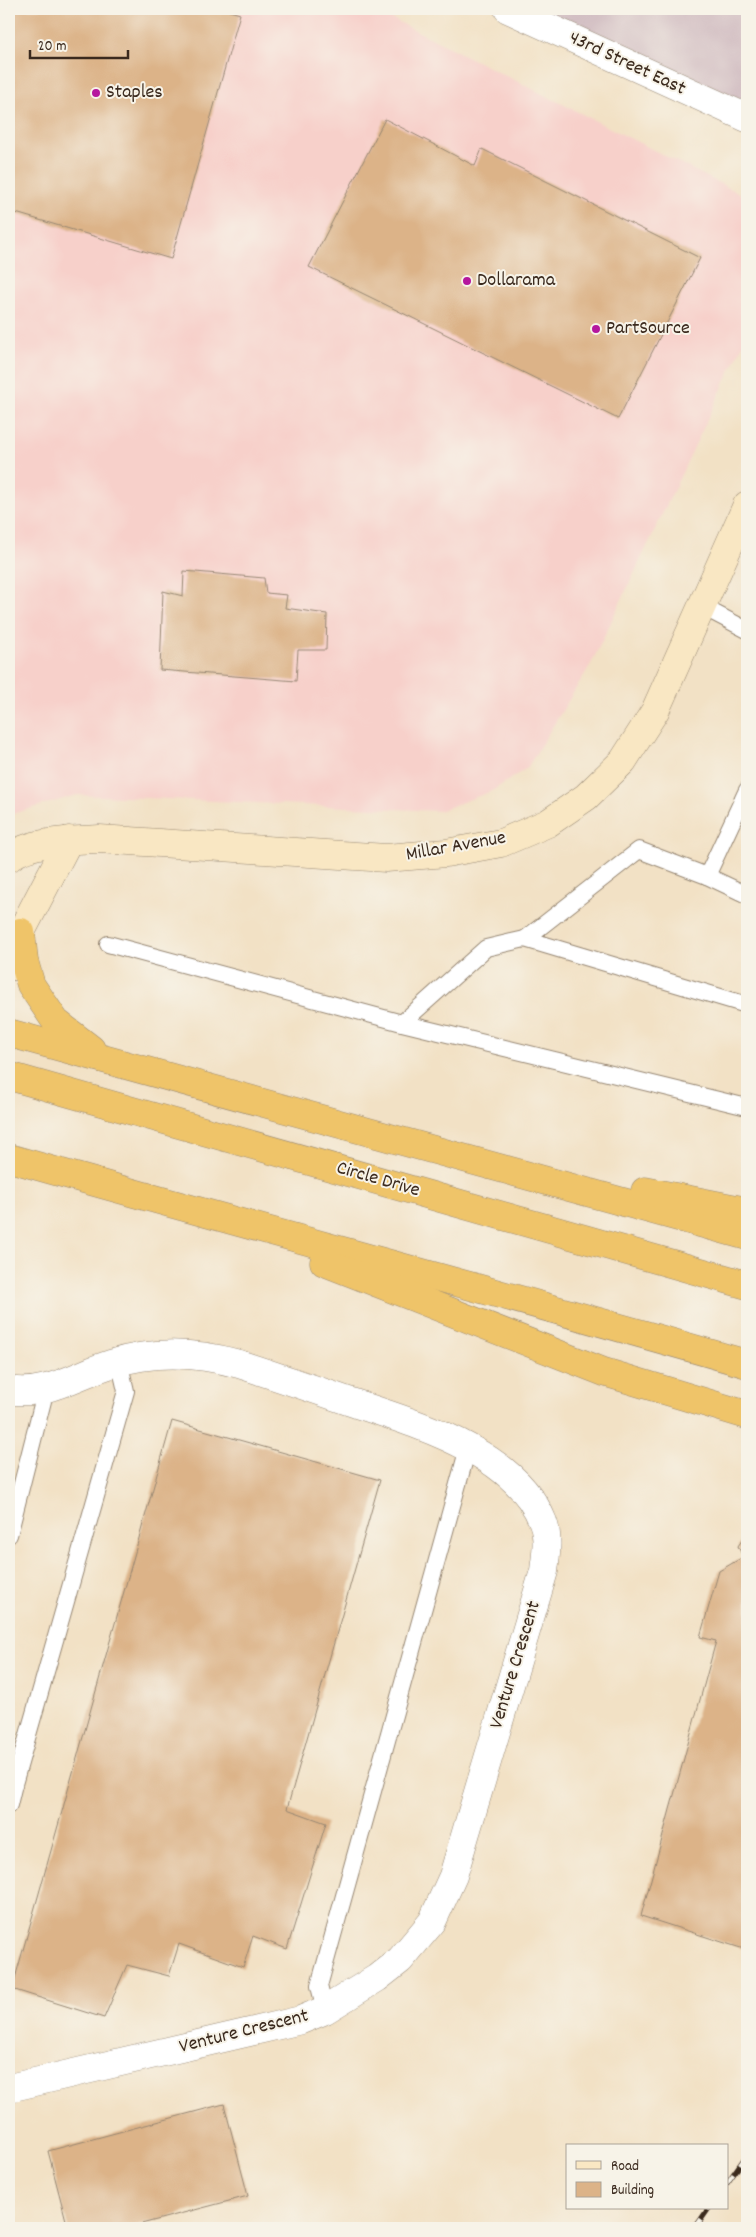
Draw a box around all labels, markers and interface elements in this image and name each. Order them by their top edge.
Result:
street label: 43rd Street East [564,25,690,103]
scale bar [30,28,128,60]
text: 20 m [38,36,66,58]
place label: Staples [106,79,163,107]
marker: Staples [90,87,102,99]
place label: Dollarama [477,267,556,295]
marker: Dollarama [461,275,473,287]
place label: PartSource [606,315,690,343]
marker: PartSource [590,323,602,335]
street label: Millar Avenue [404,824,508,870]
street label: Circle Drive [333,1155,423,1205]
street label: Venture Crescent [483,1598,549,1732]
street label: Venture Crescent [176,2002,312,2062]
legend [566,2144,728,2210]
text: Road [611,2156,639,2178]
text: Building [611,2180,654,2202]

